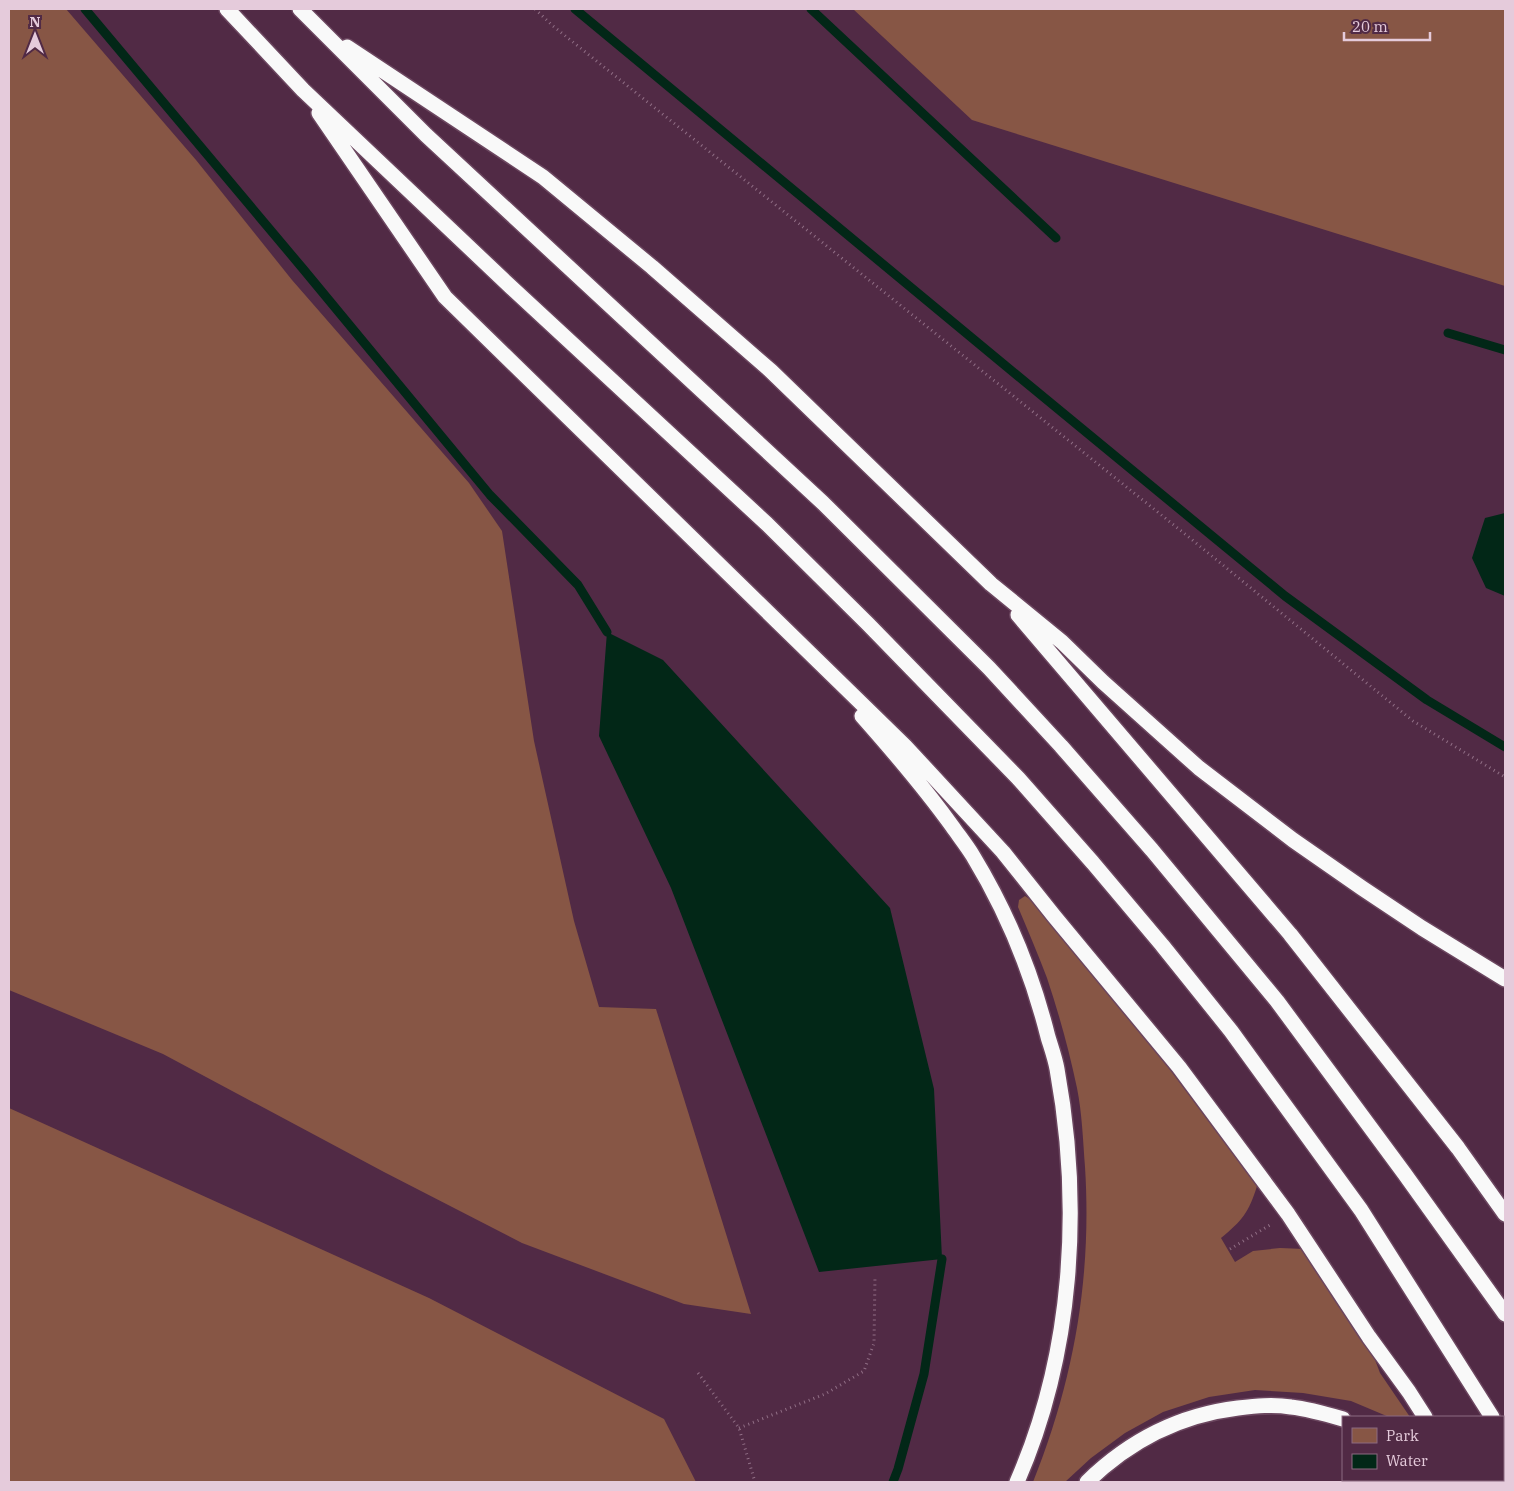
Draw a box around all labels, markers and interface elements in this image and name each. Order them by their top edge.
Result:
north arrow [10,10,60,60]
scale bar [1344,10,1430,42]
text: N [29,13,41,31]
text: 20 m [1352,17,1388,36]
legend [1342,1416,1504,1481]
text: Park [1386,1426,1419,1445]
text: Water [1386,1451,1428,1470]

